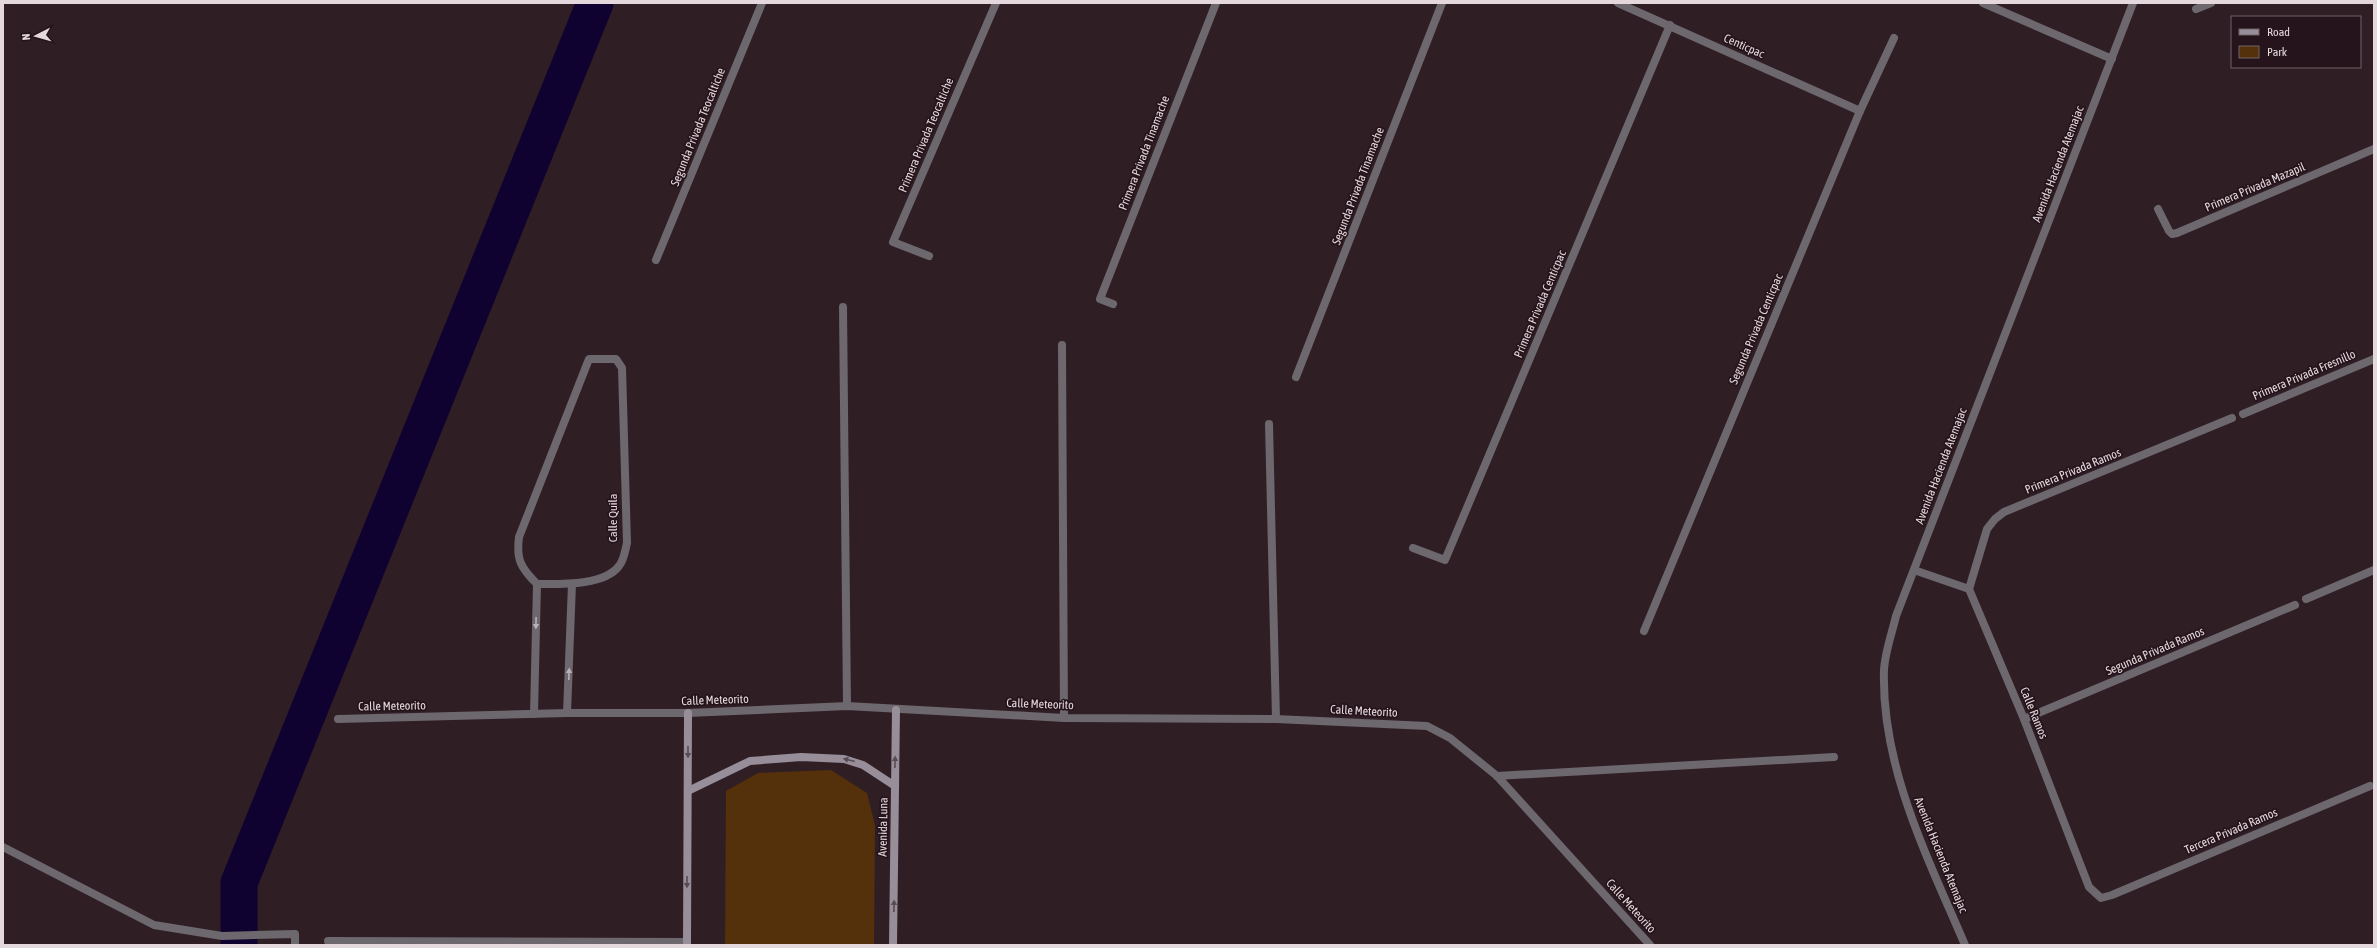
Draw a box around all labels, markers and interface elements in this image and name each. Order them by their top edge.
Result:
north arrow [16,16,56,56]
legend [2231,16,2361,68]
text: Road [2267,25,2290,39]
street label: Centicpac [1721,31,1767,61]
text: N [20,33,32,41]
text: Park [2267,45,2288,59]
street label: Segunda Privada Teocaltiche [668,66,728,188]
street label: Primera Privada Teocaltiche [896,76,956,194]
street label: Primera Privada Tinamache [1116,94,1172,212]
street label: Avenida Hacienda Atemajac [2029,103,2087,224]
street label: Segunda Privada Tinamache [1329,125,1387,247]
street label: Primera Privada Mazapil [2203,159,2308,214]
street label: Primera Privada Centicpac [1511,248,1569,360]
street label: Segunda Privada Centicpac [1726,271,1786,386]
street label: Primera Privada Fresnillo [2250,347,2358,403]
street label: Avenida Hacienda Atemajac [1912,405,1970,526]
street label: Primera Privada Ramos [2023,445,2123,497]
street label: Calle Quila [606,494,620,542]
one-way arrow [533,617,539,630]
street label: Segunda Privada Ramos [2104,624,2206,678]
one-way arrow [565,668,572,680]
street label: Calle Ramos [2017,685,2051,741]
street label: Calle Meteorito [681,692,749,708]
street label: Calle Meteorito [1006,696,1074,712]
street label: Calle Meteorito [358,698,426,714]
street label: Calle Meteorito [1330,702,1398,720]
one-way arrow [685,746,691,759]
one-way arrow [892,755,898,768]
one-way arrow [843,757,855,763]
street label: Avenida Hacienda Atemajac [1911,795,1971,915]
street label: Avenida Luna [875,797,891,857]
street label: Tercera Privada Ramos [2182,805,2280,857]
one-way arrow [684,876,690,889]
street label: Calle Meteorito [1603,876,1659,936]
one-way arrow [891,899,897,912]

